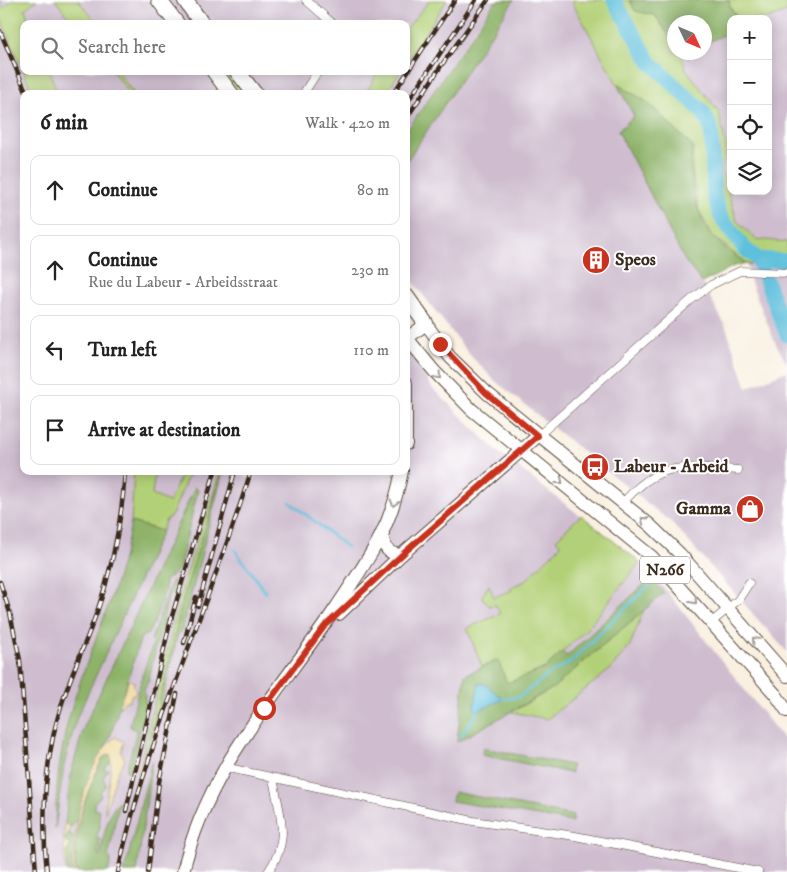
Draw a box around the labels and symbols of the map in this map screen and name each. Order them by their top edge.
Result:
north arrow [667,15,712,60]
building icon: Speos [581,245,611,275]
place label: Speos [615,249,656,271]
route end [429,333,452,356]
one-way arrow [432,370,441,379]
bus stop icon: Labeur - Arbeid [580,452,610,482]
place label: Labeur - Arbeid [614,456,730,478]
one-way arrow [554,475,564,484]
shop icon: Gamma [735,494,765,524]
place label: Gamma [676,498,731,520]
one-way arrow [389,499,400,508]
one-way arrow [641,518,650,526]
road number: N266 [640,556,690,584]
one-way arrow [688,595,697,604]
one-way arrow [751,636,760,645]
route start [253,697,276,720]

